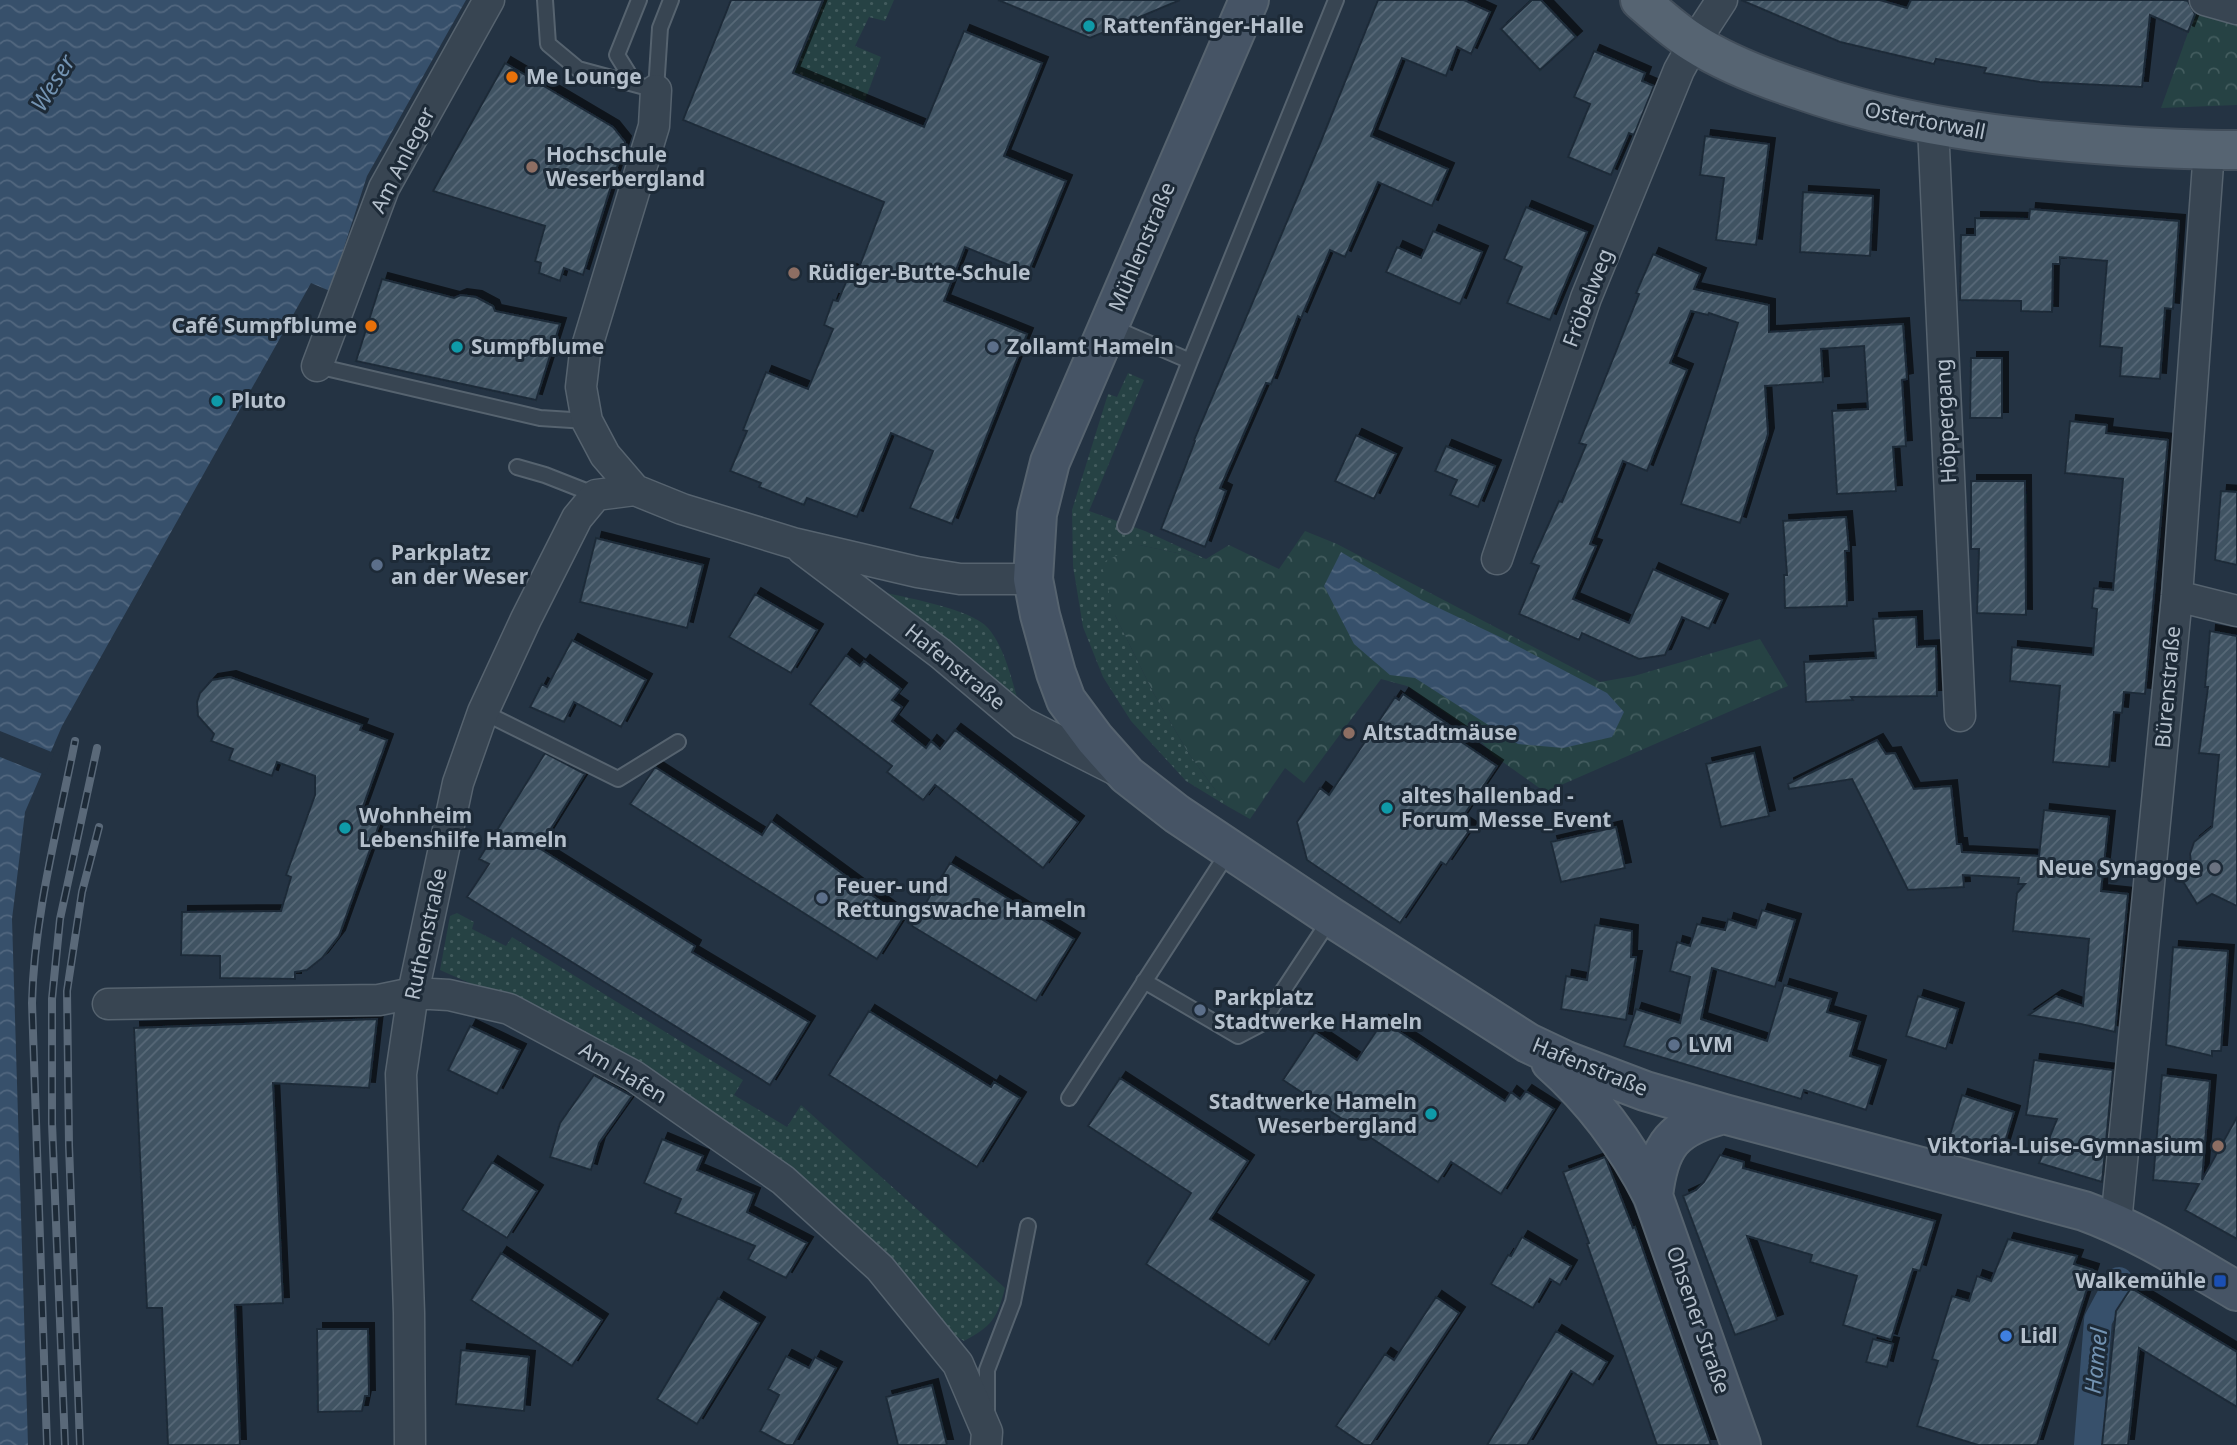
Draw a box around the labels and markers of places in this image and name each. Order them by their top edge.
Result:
place label: Rattenfänger-Halle [1103,11,1304,39]
marker: Rattenfänger-Halle [1081,18,1097,34]
place label: Me Lounge [526,62,642,90]
marker: Me Lounge [504,69,520,85]
place label: Hochschule Weserbergland [546,140,705,192]
marker: Hochschule Weserbergland [524,159,540,175]
place label: Rüdiger-Butte-Schule [808,258,1031,286]
marker: Rüdiger-Butte-Schule [786,265,802,281]
place label: Café Sumpfblume [172,311,357,339]
marker: Café Sumpfblume [363,318,379,334]
place label: Sumpfblume [471,332,604,360]
place label: Zollamt Hameln [1007,332,1174,360]
marker: Sumpfblume [449,339,465,355]
marker: Zollamt Hameln [985,339,1001,355]
place label: Pluto [231,386,286,414]
marker: Pluto [209,393,225,409]
place label: Parkplatz an der Weser [391,538,529,590]
marker: Parkplatz an der Weser [369,557,385,573]
place label: Altstadtmäuse [1363,718,1517,746]
marker: Altstadtmäuse [1341,725,1357,741]
place label: altes hallenbad - Forum_Messe_Event [1401,781,1611,833]
marker: altes hallenbad - Forum_Messe_Event [1379,800,1395,816]
place label: Wohnheim Lebenshilfe Hameln [359,801,567,853]
marker: Wohnheim Lebenshilfe Hameln [337,820,353,836]
place label: Neue Synagoge [2038,853,2201,881]
marker: Neue Synagoge [2207,860,2223,876]
place label: Feuer- und Rettungswache Hameln [836,871,1086,923]
marker: Feuer- und Rettungswache Hameln [814,890,830,906]
place label: Parkplatz Stadtwerke Hameln [1214,983,1422,1035]
marker: Parkplatz Stadtwerke Hameln [1192,1002,1208,1018]
place label: LVM [1688,1030,1733,1058]
marker: LVM [1666,1037,1682,1053]
place label: Stadtwerke Hameln Weserbergland [1209,1087,1417,1139]
marker: Stadtwerke Hameln Weserbergland [1423,1106,1439,1122]
place label: Viktoria-Luise-Gymnasium [1928,1131,2204,1159]
marker: Viktoria-Luise-Gymnasium [2210,1138,2226,1154]
place label: Walkemühle [2075,1266,2206,1294]
marker: Walkemühle [2212,1273,2228,1289]
place label: Lidl [2020,1321,2058,1349]
marker: Lidl [1998,1328,2014,1344]

